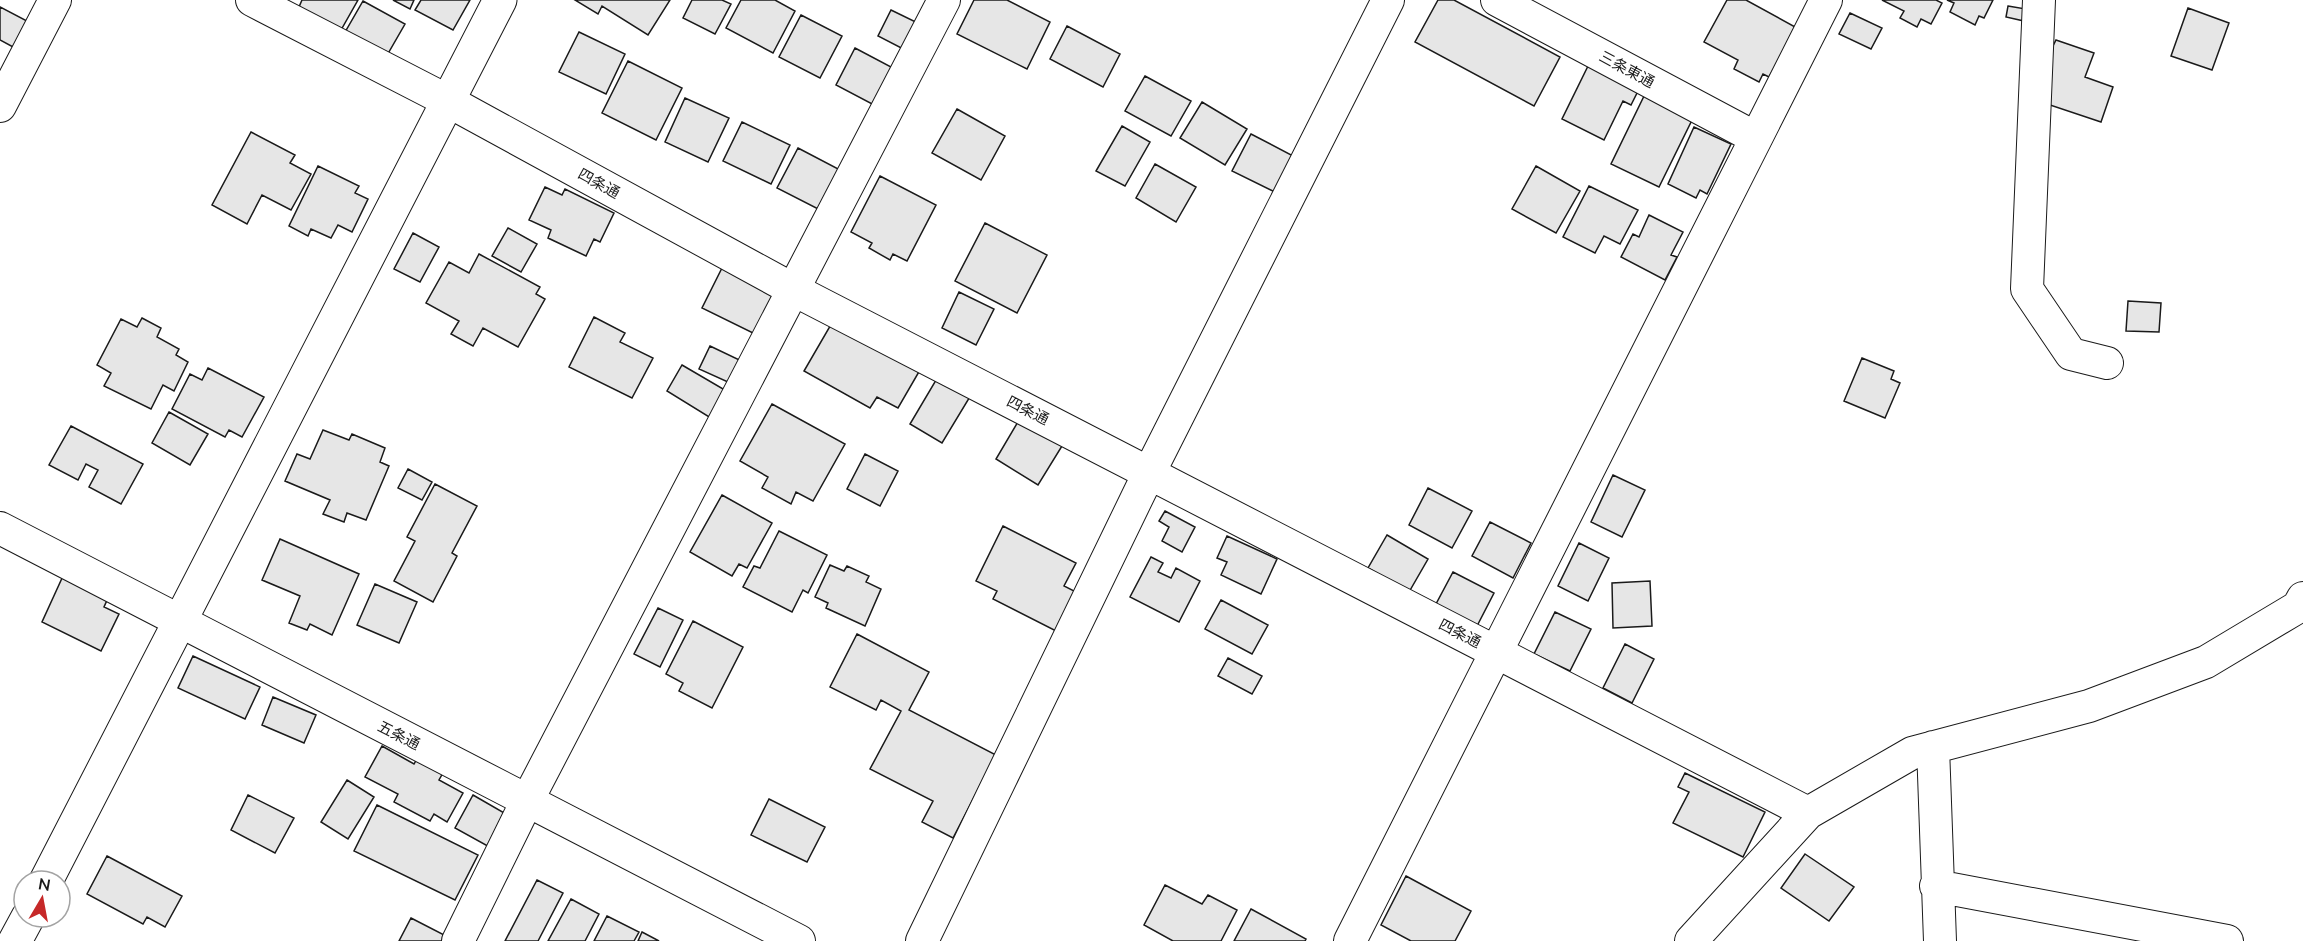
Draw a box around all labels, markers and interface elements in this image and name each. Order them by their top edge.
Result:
street label: 三条東通 [1596,47,1658,91]
street label: 四条通 [575,164,623,202]
street label: 四条通 [1004,391,1052,429]
street label: 四条通 [1436,614,1484,652]
street label: 五条通 [375,716,423,754]
north arrow [12,869,72,929]
text: N [37,873,52,895]

